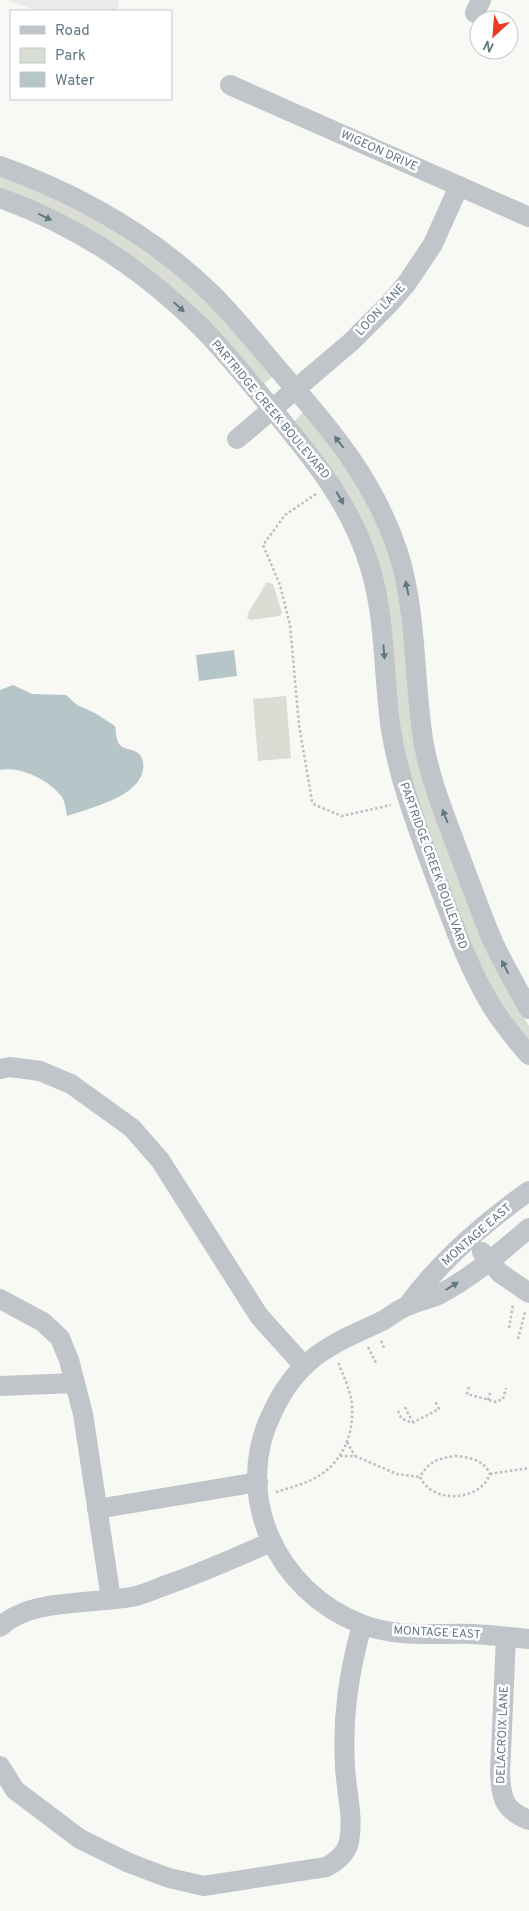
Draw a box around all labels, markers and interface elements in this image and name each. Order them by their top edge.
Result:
legend [10,10,172,100]
north arrow [469,10,519,60]
text: Road [55,22,90,41]
text: N [481,35,497,55]
text: Park [55,47,86,66]
text: Water [55,72,95,91]
street label: WIGEON DRIVE [338,127,420,175]
one-way arrow [38,213,52,221]
street label: LOON LANE [353,280,409,340]
one-way arrow [173,301,185,313]
street label: PARTRIDGE CREEK BOULEVARD [207,337,333,483]
one-way arrow [334,435,344,448]
one-way arrow [335,491,344,504]
one-way arrow [402,579,410,595]
one-way arrow [380,645,388,661]
street label: PARTRIDGE CREEK BOULEVARD [395,780,471,952]
one-way arrow [441,808,449,823]
one-way arrow [501,960,509,974]
street label: MONTAGE EAST [439,1200,515,1270]
one-way arrow [446,1281,459,1291]
street label: MONTAGE EAST [393,1623,481,1643]
street label: DELACROIX LANE [493,1686,513,1784]

